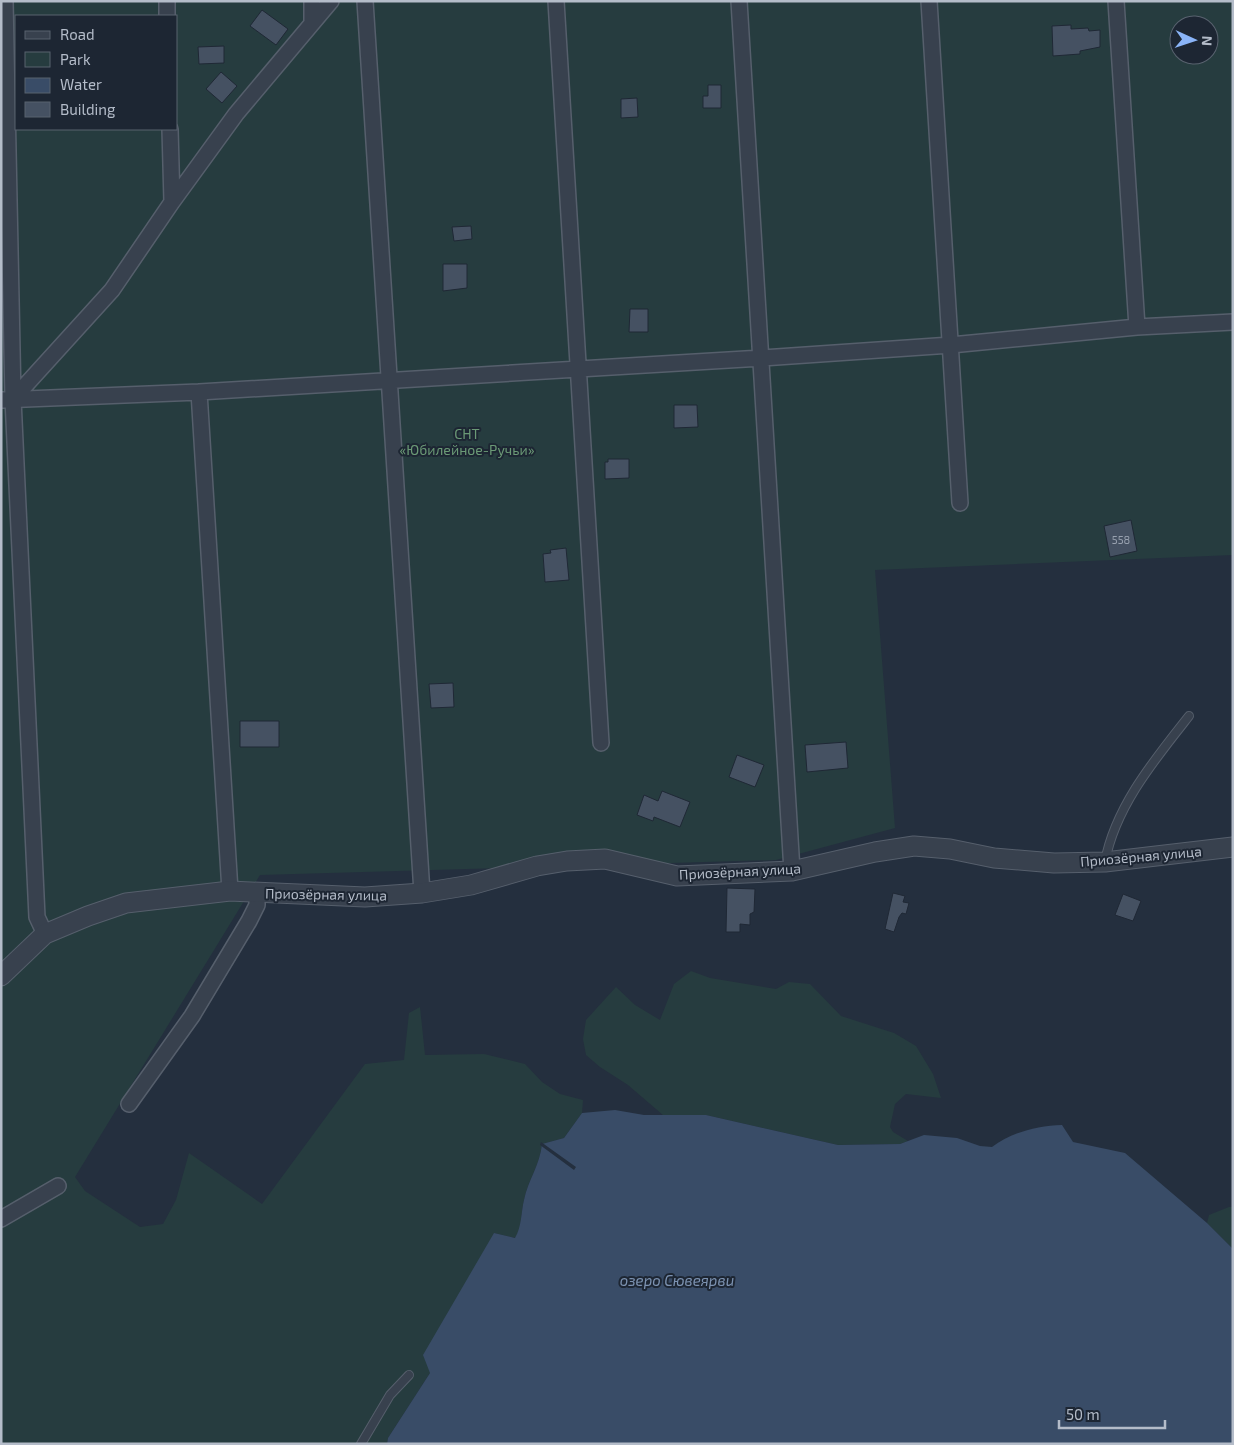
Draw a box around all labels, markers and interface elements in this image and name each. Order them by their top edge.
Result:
legend [15,15,178,130]
north arrow [1169,15,1219,65]
text: Road [60,25,95,43]
text: N [1199,35,1216,46]
text: Park [60,50,91,68]
text: Water [60,75,102,93]
text: Building [60,100,116,118]
park label: СНТ «Юбилейное-Ручьи» [399,425,535,458]
house number: 558 [1112,533,1130,546]
street label: Приозёрная улица [1079,842,1203,870]
street label: Приозёрная улица [679,859,801,883]
street label: Приозёрная улица [265,884,387,904]
water label: озеро Сювеярви [620,1271,734,1289]
scale bar [1059,1398,1165,1430]
text: 50 m [1066,1405,1100,1423]

